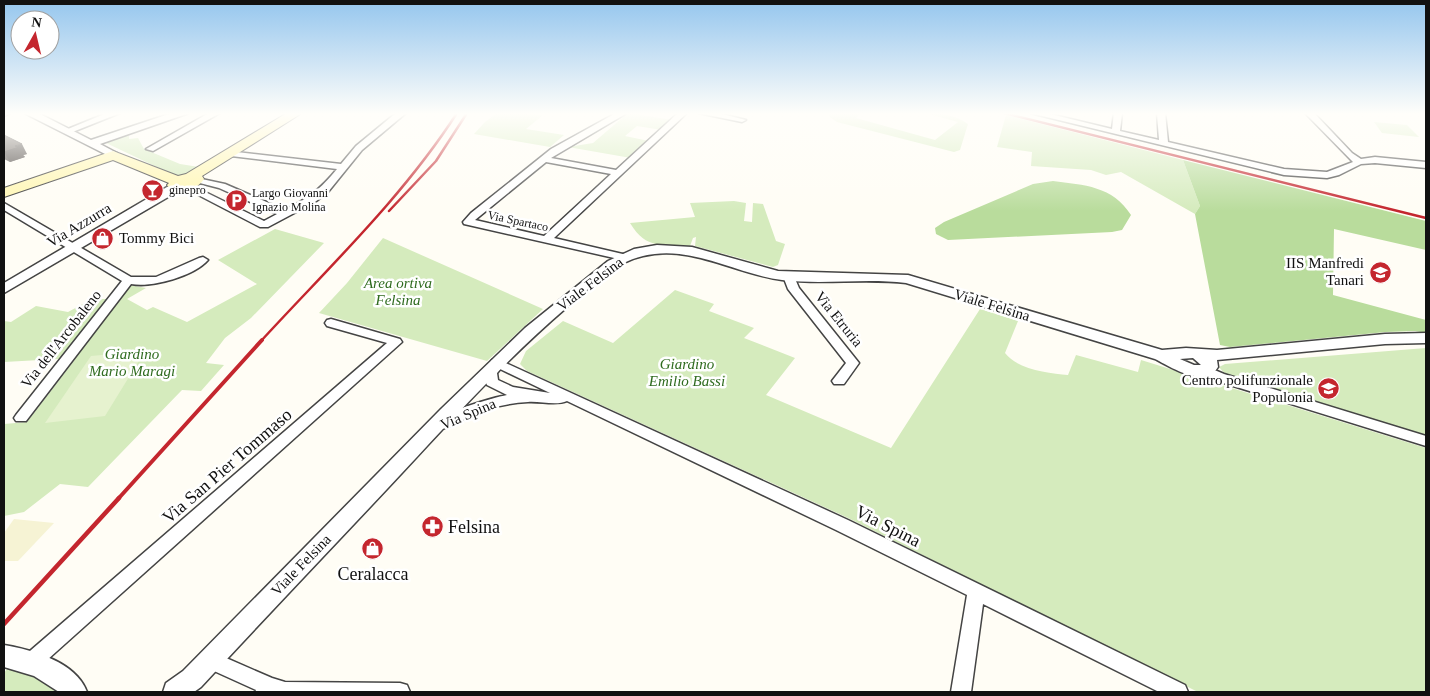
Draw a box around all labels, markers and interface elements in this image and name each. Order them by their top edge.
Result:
north arrow [10,10,60,60]
text: N [31,14,43,31]
bar icon: ginepro [141,178,165,202]
place label: ginepro [169,183,206,197]
place label: Largo Giovanni Ignazio Molina [252,186,329,214]
parking icon: Largo Giovanni Ignazio Molina [224,188,248,212]
street label: Via Azzurra [44,199,114,250]
street label: Via Spartaco [486,208,550,234]
shop icon: Tommy Bici [91,226,115,250]
place label: Tommy Bici [119,230,194,246]
street label: Viale Felsina [554,254,626,314]
place label: IIS Manfredi Tanari [1286,255,1364,288]
school or university icon: IIS Manfredi Tanari [1368,260,1392,284]
park label: Area ortiva Felsina [363,275,432,308]
street label: Viale Felsina [952,286,1032,324]
street label: Via dell'Arcobaleno [18,287,104,391]
street label: Via Etruria [812,288,866,350]
park label: Giardino Mario Maragi [88,346,175,379]
park label: Giardino Emilio Bassi [648,356,725,389]
place label: Centro polifunzionale Populonia [1182,372,1313,405]
school or university icon: Centro polifunzionale Populonia [1317,377,1341,401]
street label: Via Spina [438,395,498,433]
street label: Via San Pier Tommaso [158,404,296,528]
street label: Via Spina [852,501,924,551]
pharmacy icon: Felsina [420,515,444,539]
place label: Felsina [448,517,500,537]
street label: Viale Felsina [268,531,334,599]
shop icon: Ceralacca [361,537,385,561]
place label: Ceralacca [338,564,408,584]

